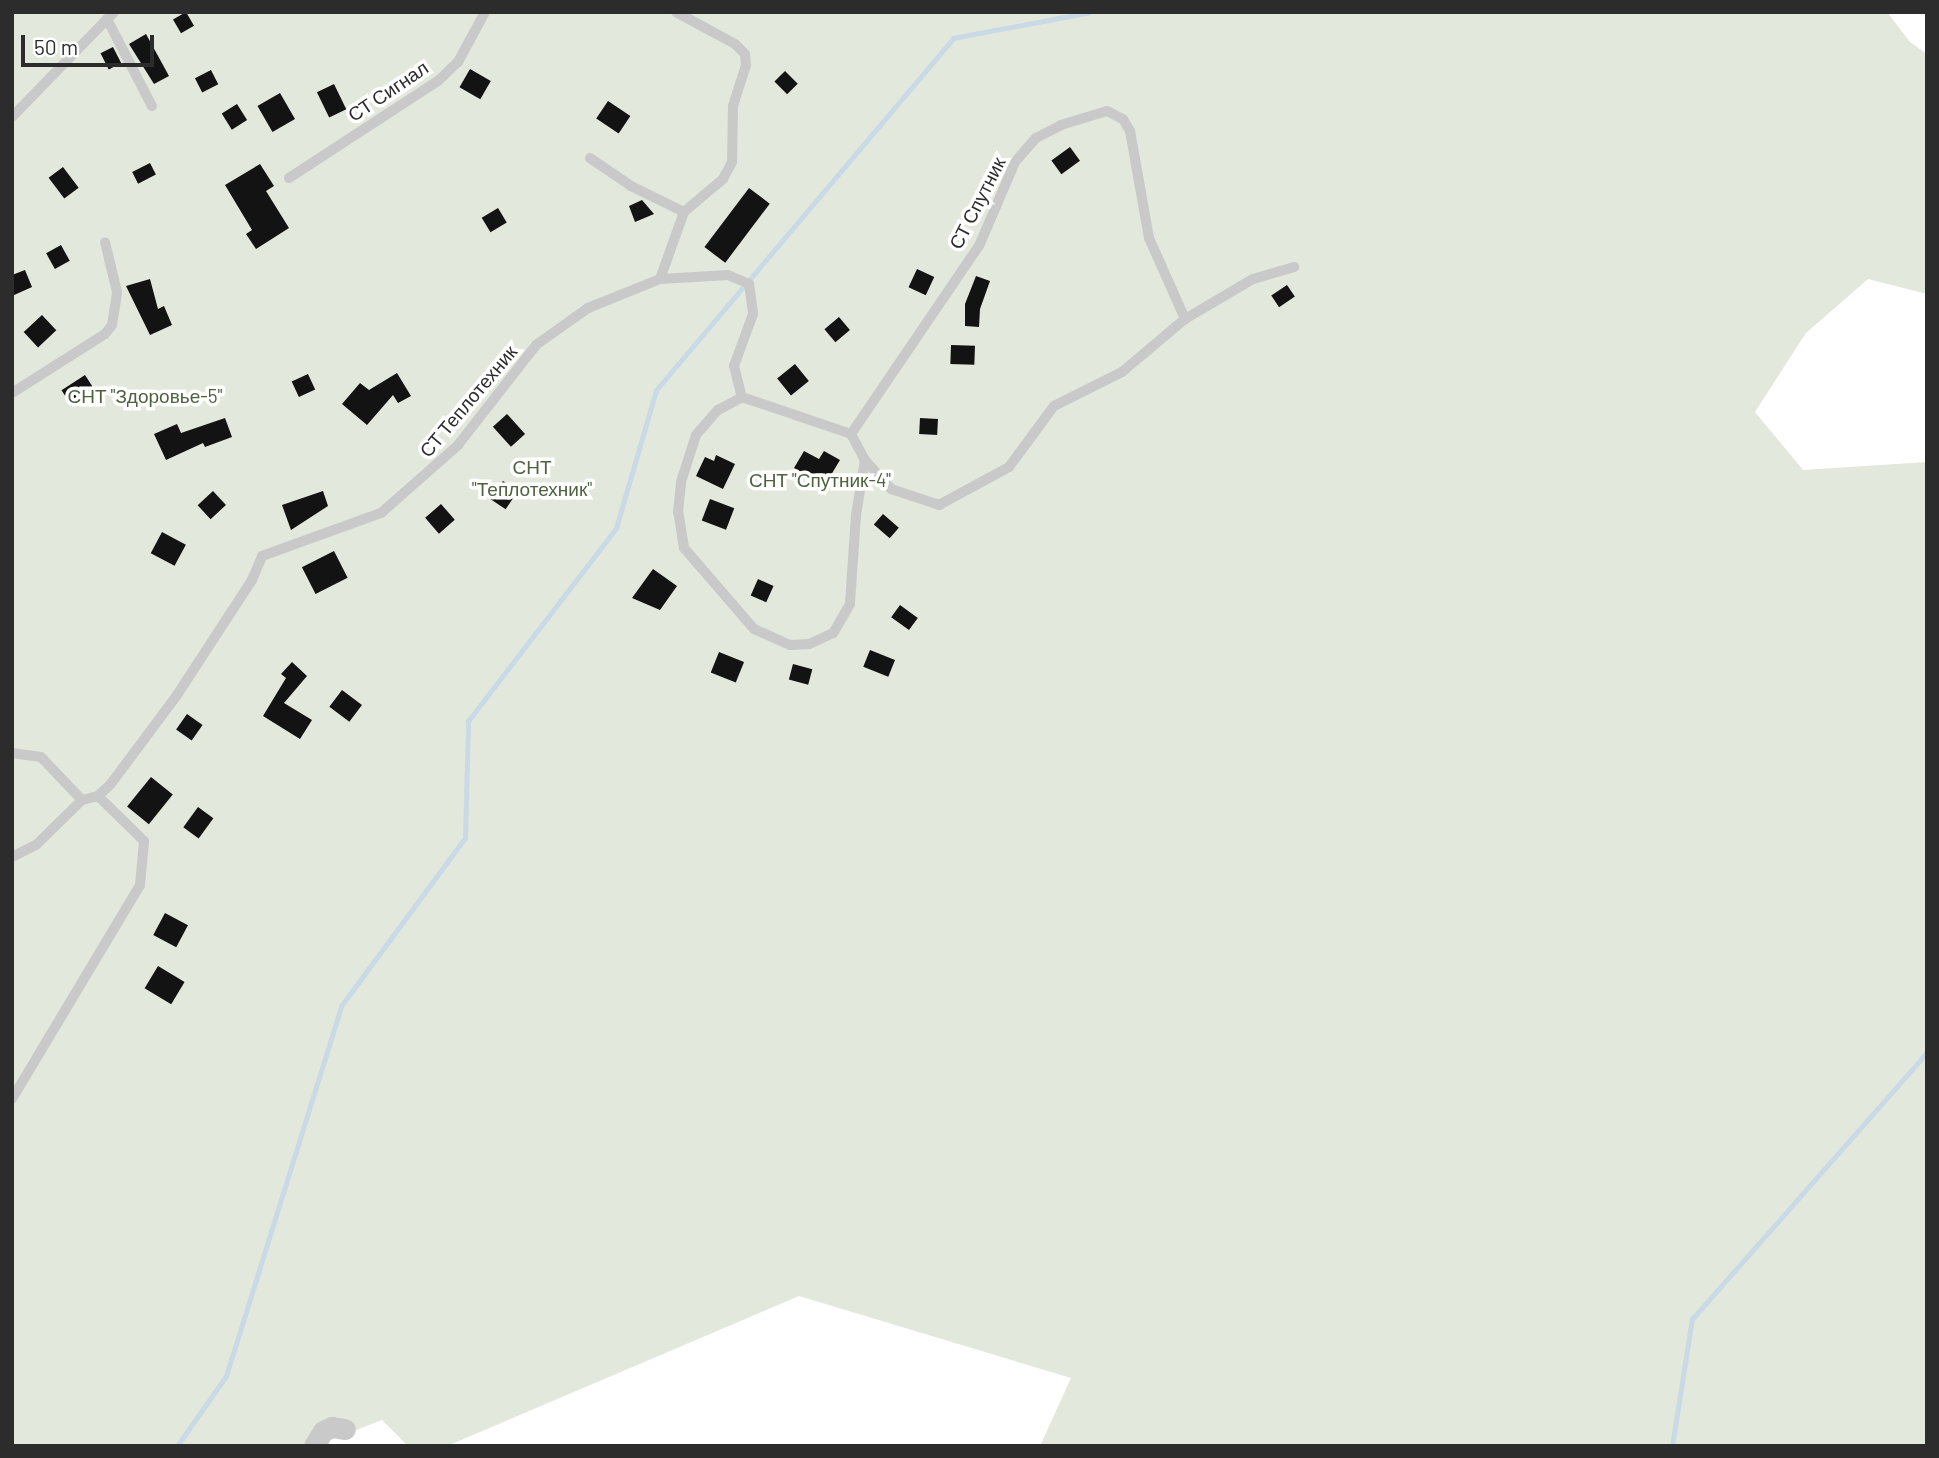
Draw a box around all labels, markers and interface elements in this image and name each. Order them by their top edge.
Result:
scale bar [24,21,158,65]
text: 50 m [34,34,78,59]
street label: СТ Сигнал [344,56,432,126]
street label: СТ Спутник [944,153,1010,253]
street label: СТ Теплотехник [415,340,521,462]
park label: СНТ "Здоровье-5" [68,385,222,407]
park label: СНТ "Теплотехник" [472,456,592,500]
park label: СНТ "Спутник-4" [749,469,891,491]

